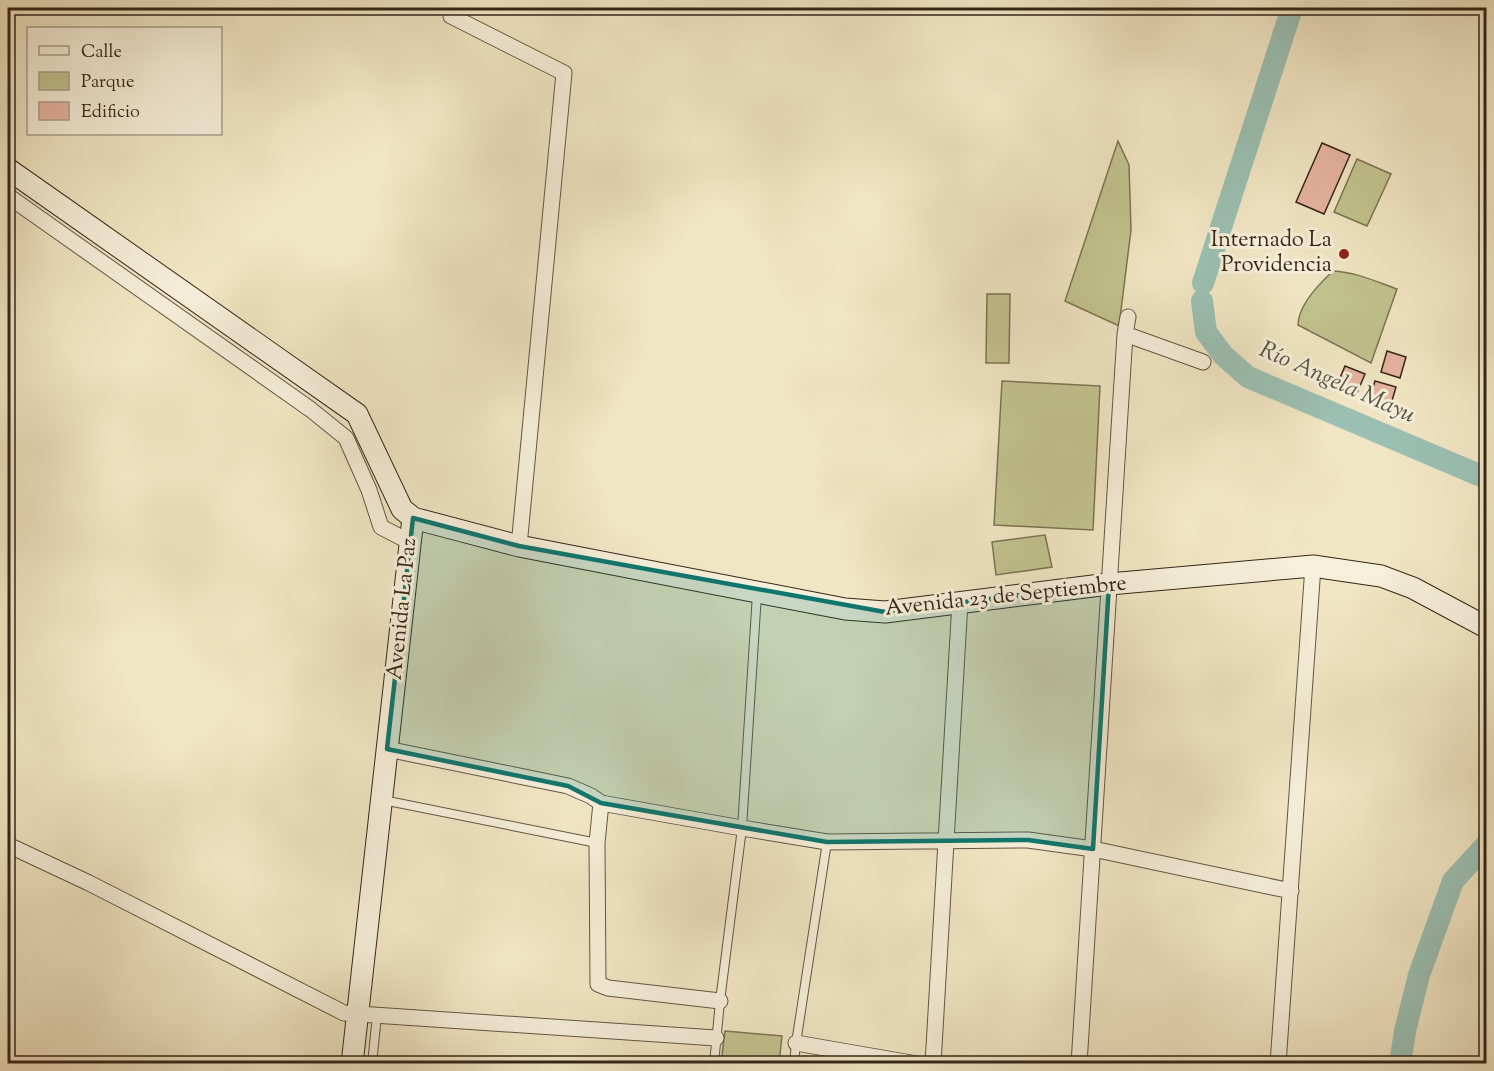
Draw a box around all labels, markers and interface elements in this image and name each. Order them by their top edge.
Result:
legend [27,27,222,135]
text: Calle [81,40,122,66]
text: Parque [81,70,134,96]
text: Edificio [81,100,140,126]
place label: Internado La Providencia [1211,225,1332,282]
marker: Internado La Providencia [1337,247,1351,261]
water label: Río Angela Mayu [1254,333,1421,433]
street label: Avenida La Paz [380,536,426,682]
street label: Avenida 23 de Septiembre [884,568,1128,626]

